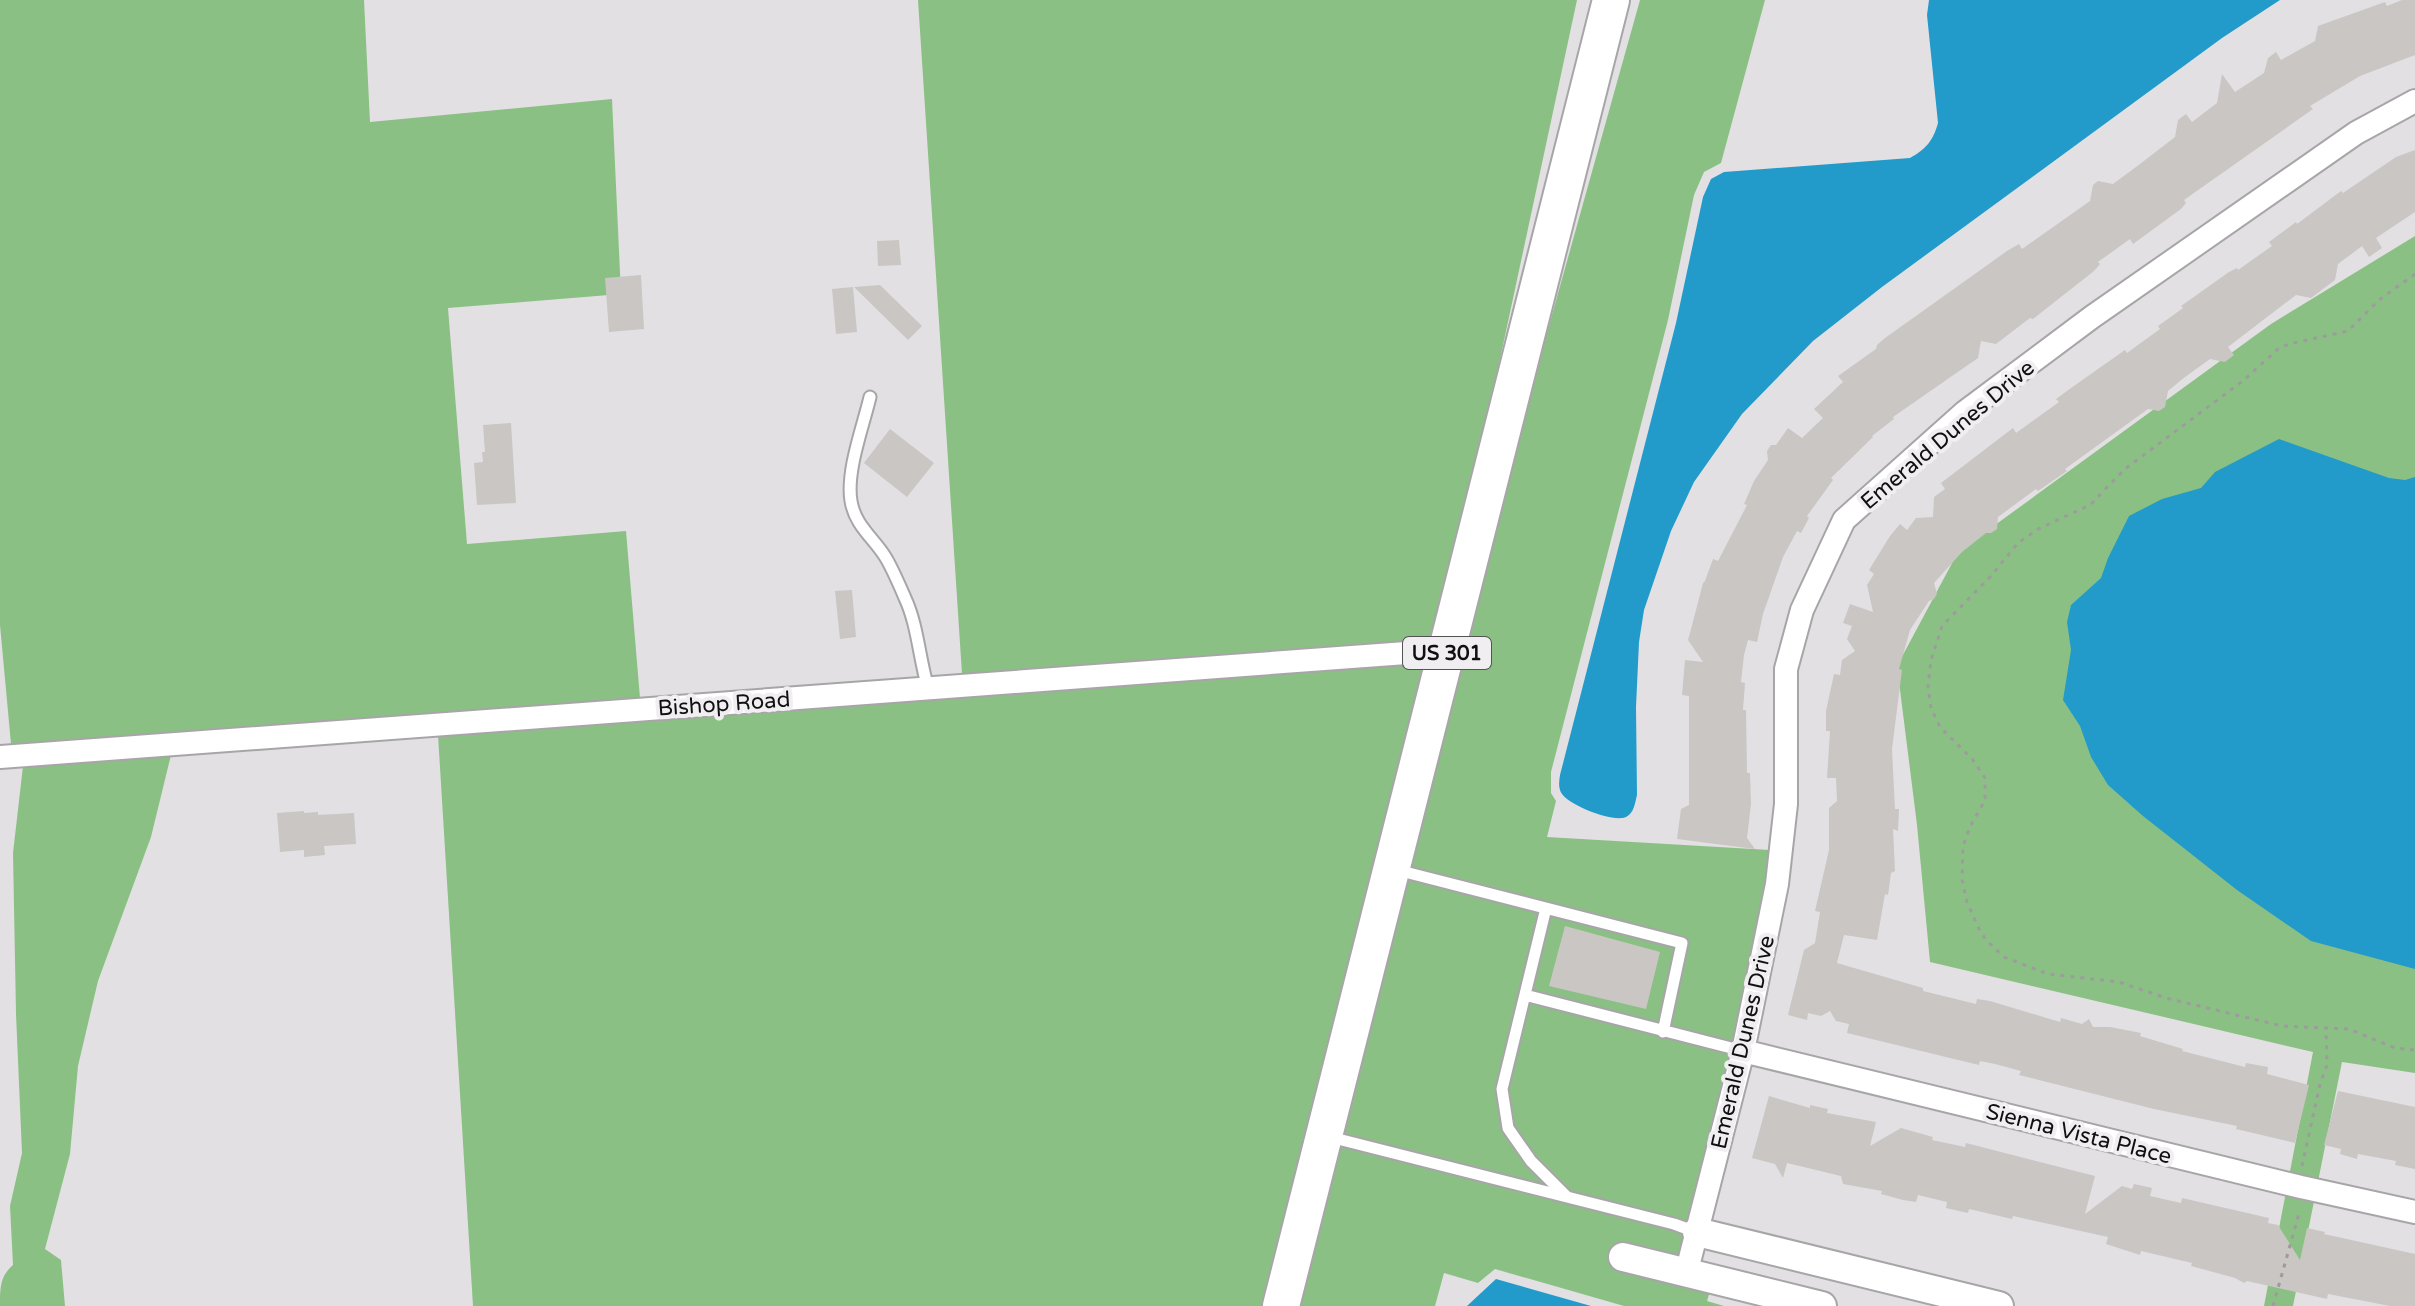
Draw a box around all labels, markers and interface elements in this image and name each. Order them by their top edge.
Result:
street label: Emerald Dunes Drive [1856,355,2040,515]
road number: US 301 [1403,637,1491,669]
street label: Bishop Road [657,686,791,722]
street label: Emerald Dunes Drive [1706,933,1780,1152]
street label: Sienna Vista Place [1983,1098,2174,1170]

